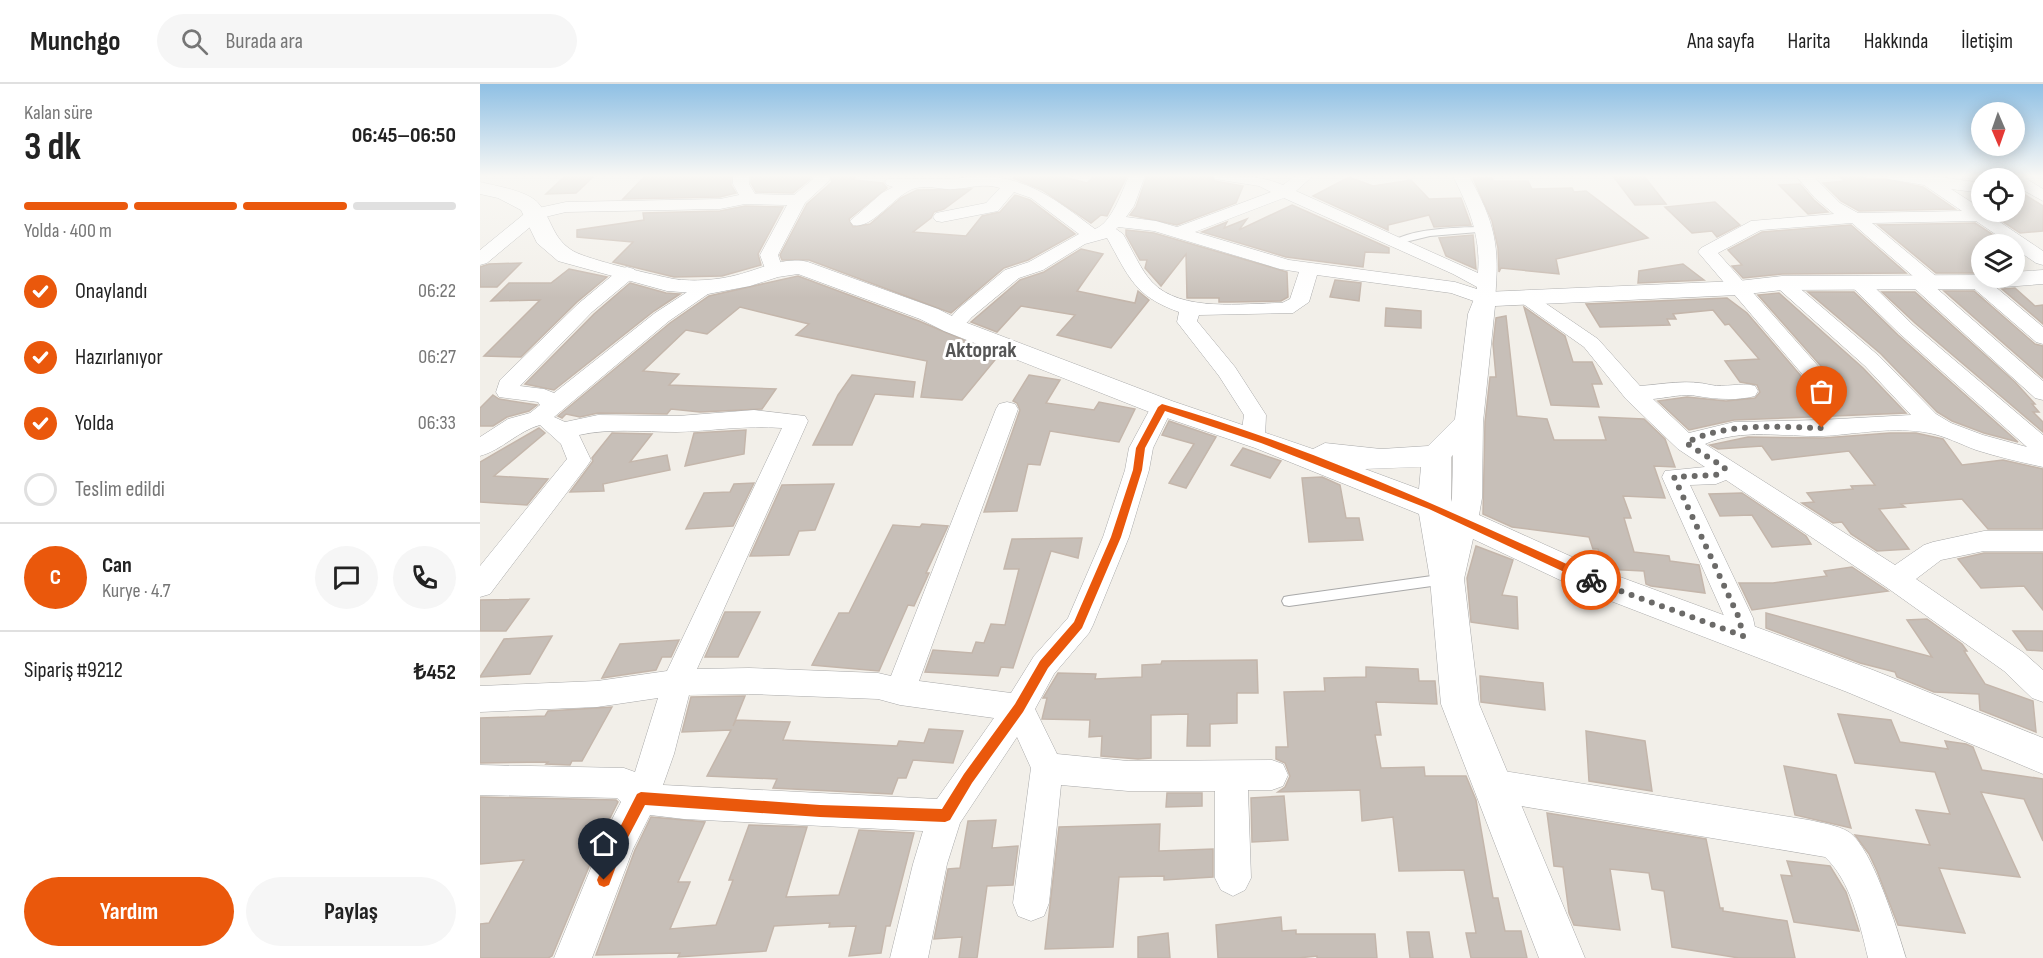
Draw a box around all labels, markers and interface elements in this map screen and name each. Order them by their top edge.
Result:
search box [157,14,577,68]
text: Munchgo [30,25,121,58]
icon: search [178,25,211,58]
text: Burada ara [226,28,303,55]
text: Ana sayfa [1687,29,1755,54]
text: Harita [1788,29,1831,54]
text: Hakkında [1864,29,1928,54]
text: İletişim [1961,29,2013,54]
text: Kalan süre [24,101,93,125]
north arrow [1971,102,2025,156]
map controls [1971,102,2025,288]
text: 06:45–06:50 [352,122,456,149]
text: 3 dk [24,124,81,171]
button: locate [1971,168,2025,222]
text: Yolda · 400 m [24,219,112,243]
button: layers [1971,234,2025,288]
icon: check [24,275,57,308]
text: Onaylandı [75,278,147,305]
text: 06:22 [418,279,456,303]
district label: Aktoprak [944,337,1017,364]
icon: check [24,341,57,374]
text: Hazırlanıyor [75,344,163,371]
text: 06:27 [418,345,456,369]
pin [1796,366,1847,428]
icon: bag [1805,375,1838,408]
icon: check [24,407,57,440]
text: Yolda [75,410,114,437]
text: 06:33 [418,411,456,435]
text: Teslim edildi [75,476,165,503]
button: chat [315,546,378,609]
button: phone [393,546,456,609]
courier [1561,550,1621,610]
text: Can [102,552,132,579]
text: C [50,564,61,591]
icon: bike [1575,564,1608,597]
text: Kurye · 4.7 [102,579,171,603]
text: Sipariş #9212 [24,657,123,684]
text: ₺452 [414,659,456,686]
pin [578,818,629,880]
icon: home [587,827,620,860]
button: Yardım [24,877,234,946]
button: Paylaş [246,877,456,946]

